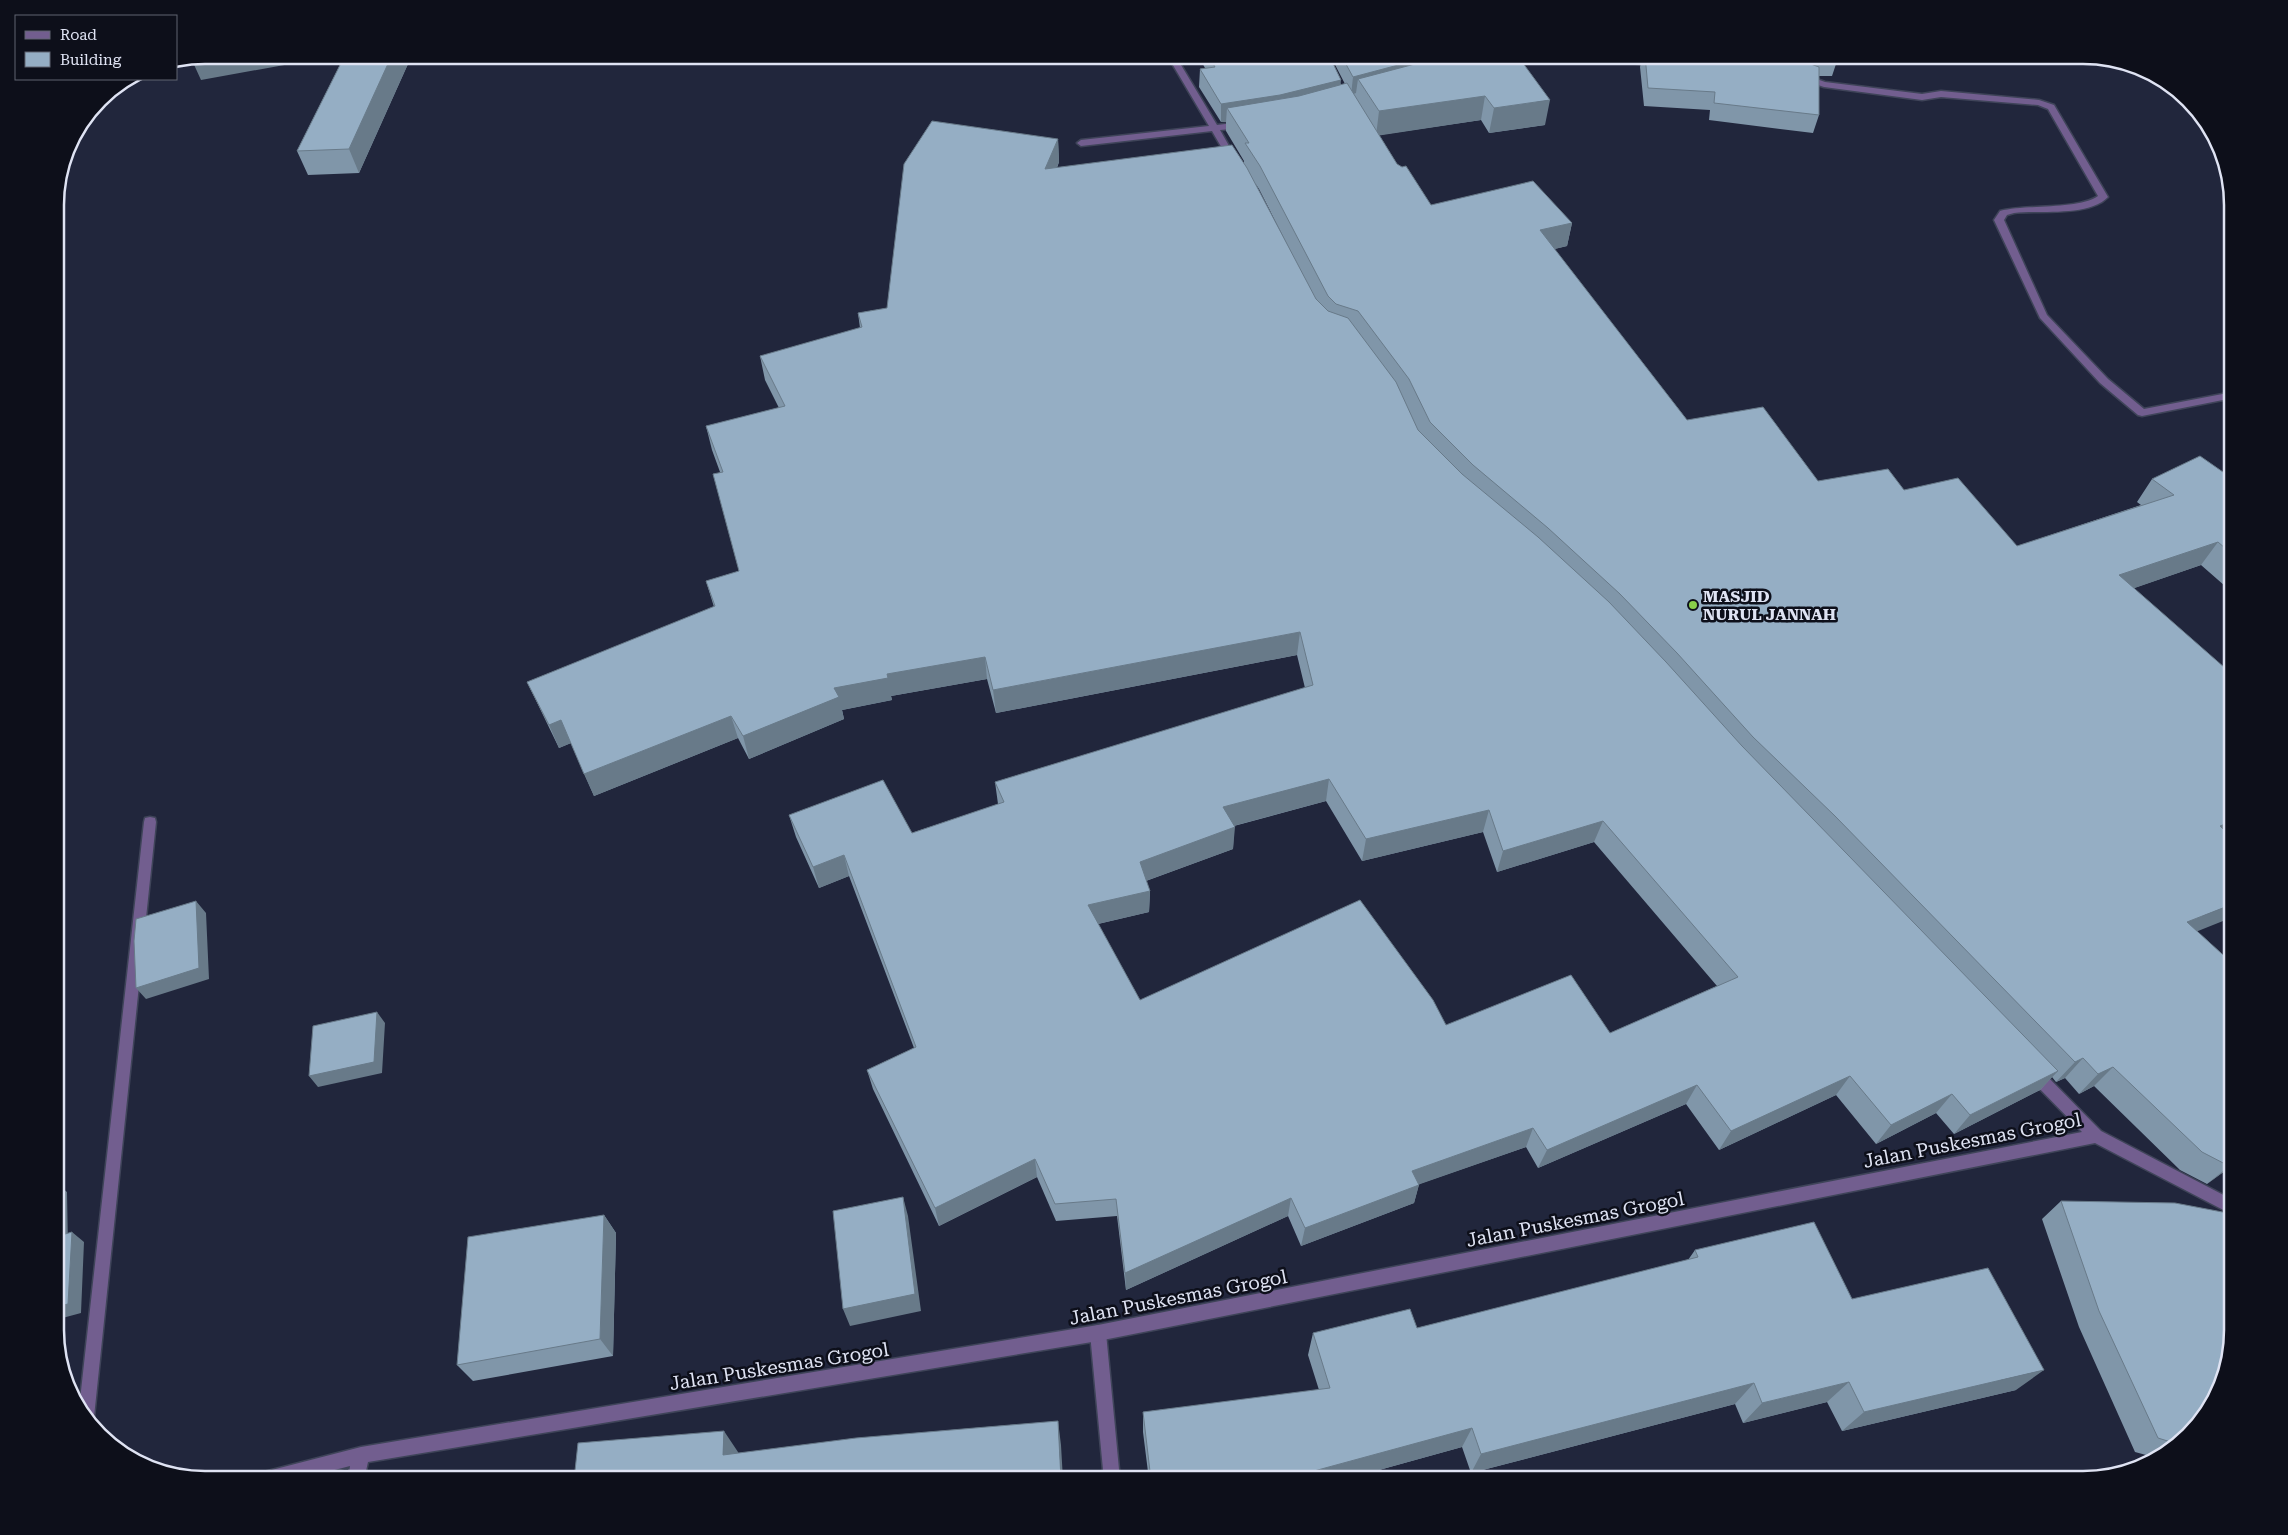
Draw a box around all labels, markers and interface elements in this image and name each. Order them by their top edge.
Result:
legend [15,15,178,80]
text: Road [60,26,97,44]
text: Building [60,51,122,69]
place label: MASJID NURUL JANNAH [1703,587,1836,624]
marker: MASJID NURUL JANNAH [1687,599,1699,611]
street label: Jalan Puskesmas Grogol [1861,1108,2083,1173]
street label: Jalan Puskesmas Grogol [1464,1187,1686,1252]
street label: Jalan Puskesmas Grogol [1067,1265,1289,1330]
street label: Jalan Puskesmas Grogol [668,1338,890,1395]

